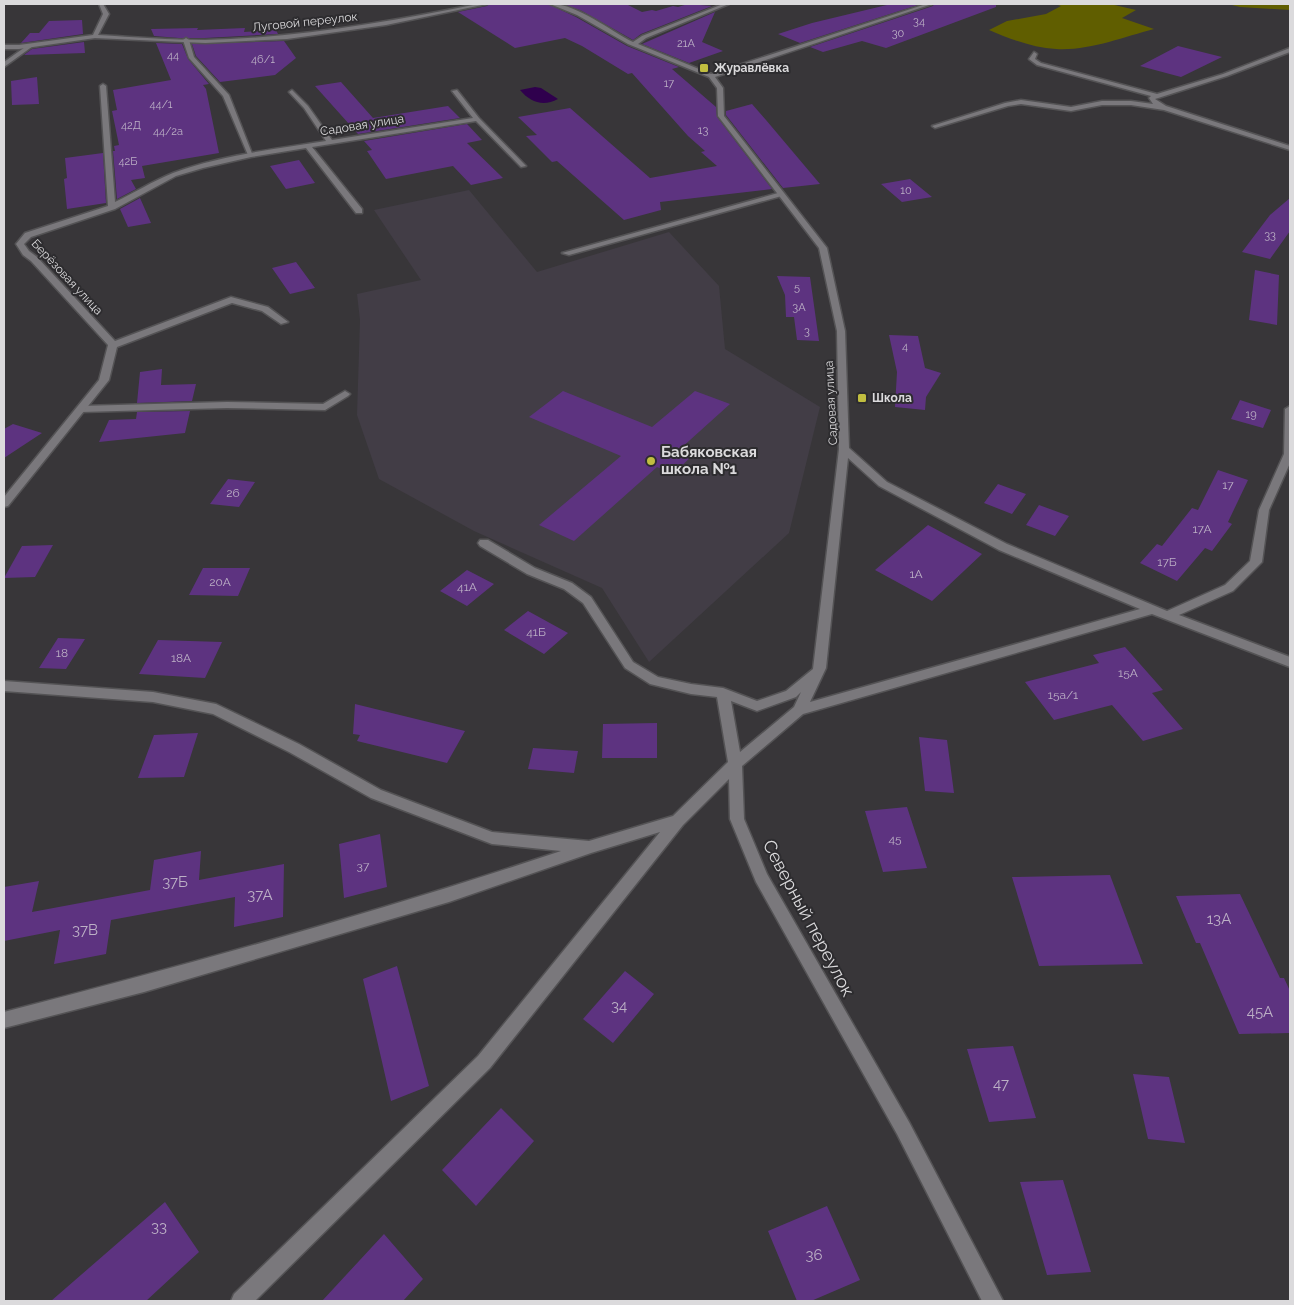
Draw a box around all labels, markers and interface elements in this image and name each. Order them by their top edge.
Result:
street label: Луговой переулок [252,10,358,34]
house number: 34 [913,15,925,28]
house number: 30 [892,27,905,40]
house number: 21А [677,37,696,50]
house number: 44 [167,49,179,62]
house number: 46/1 [251,53,275,66]
place label: Журавлёвка [714,61,789,75]
marker: Журавлёвка [698,62,710,74]
house number: 17 [664,77,674,90]
house number: 44/1 [149,98,173,111]
street label: Садовая улица [319,111,405,139]
house number: 42Д [121,119,141,132]
house number: 13 [698,124,708,137]
house number: 44/2а [153,125,183,138]
house number: 42Б [119,155,137,168]
house number: 10 [900,184,912,197]
house number: 33 [1264,229,1276,242]
street label: Берёзовая улица [29,236,105,318]
house number: 5 [794,281,800,294]
house number: 3А [792,301,806,314]
house number: 3 [804,325,810,338]
house number: 4 [902,340,908,353]
street label: Садовая улица [822,360,840,446]
place label: Школа [872,391,912,405]
marker: Школа [856,392,868,404]
house number: 19 [1245,408,1257,421]
place label: Бабяковская школа №1 [661,443,757,478]
marker: Бабяковская школа №1 [645,455,657,467]
house number: 17 [1222,478,1234,492]
house number: 26 [226,486,240,500]
house number: 17А [1192,522,1212,536]
house number: 17Б [1157,555,1177,569]
house number: 1А [909,567,923,581]
house number: 20А [209,575,231,589]
house number: 41А [457,580,477,594]
house number: 41Б [526,625,546,639]
house number: 18 [56,646,68,660]
house number: 18А [171,651,191,665]
house number: 15А [1118,666,1138,680]
house number: 15а/1 [1048,688,1078,702]
house number: 45 [888,832,902,846]
street label: Северный переулок [759,836,859,1000]
house number: 37 [357,859,370,873]
house number: 37Б [162,873,188,891]
house number: 37А [247,886,273,904]
house number: 13А [1207,910,1231,928]
house number: 37В [72,921,98,939]
house number: 34 [611,997,627,1015]
house number: 45А [1247,1003,1273,1021]
house number: 47 [993,1075,1009,1093]
house number: 33 [151,1218,167,1236]
house number: 36 [805,1246,823,1264]

